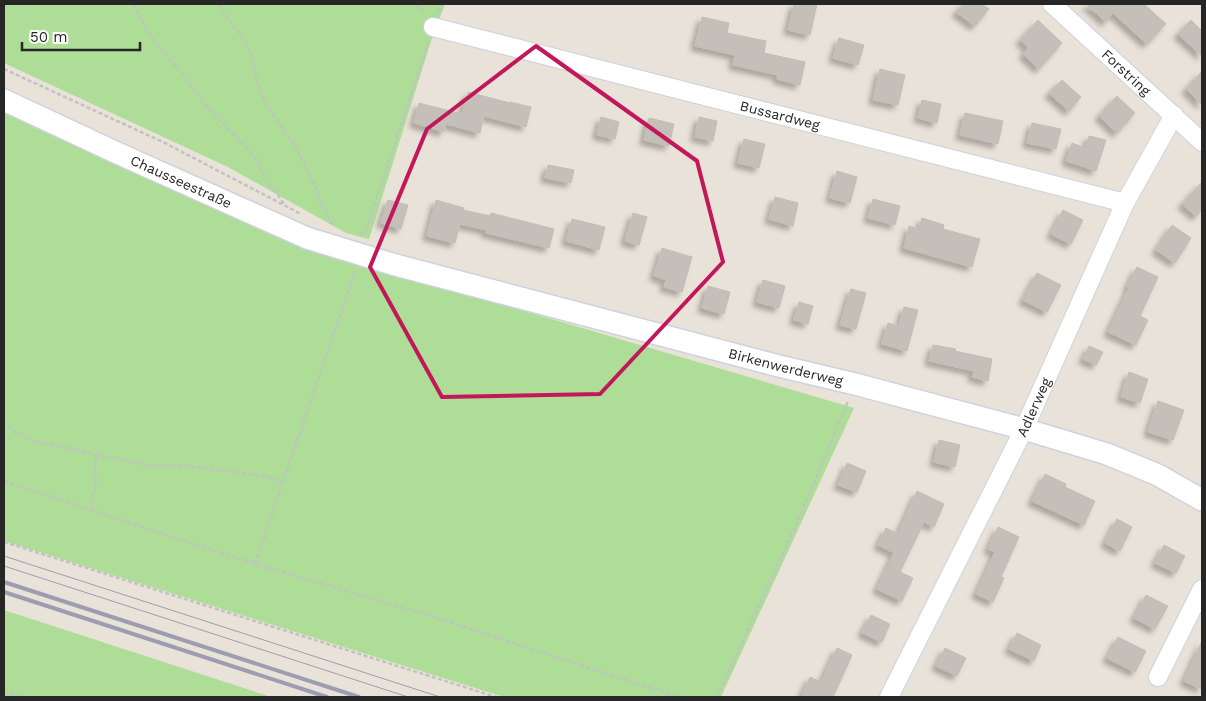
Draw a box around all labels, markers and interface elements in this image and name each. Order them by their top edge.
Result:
scale bar [22,20,140,52]
text: 50 m [30,28,67,46]
street label: Forstring [1099,46,1154,99]
street label: Bussardweg [738,97,822,133]
street label: Chausseestraße [128,152,234,211]
street label: Birkenwerderweg [727,345,845,389]
street label: Adlerweg [1013,375,1054,439]

